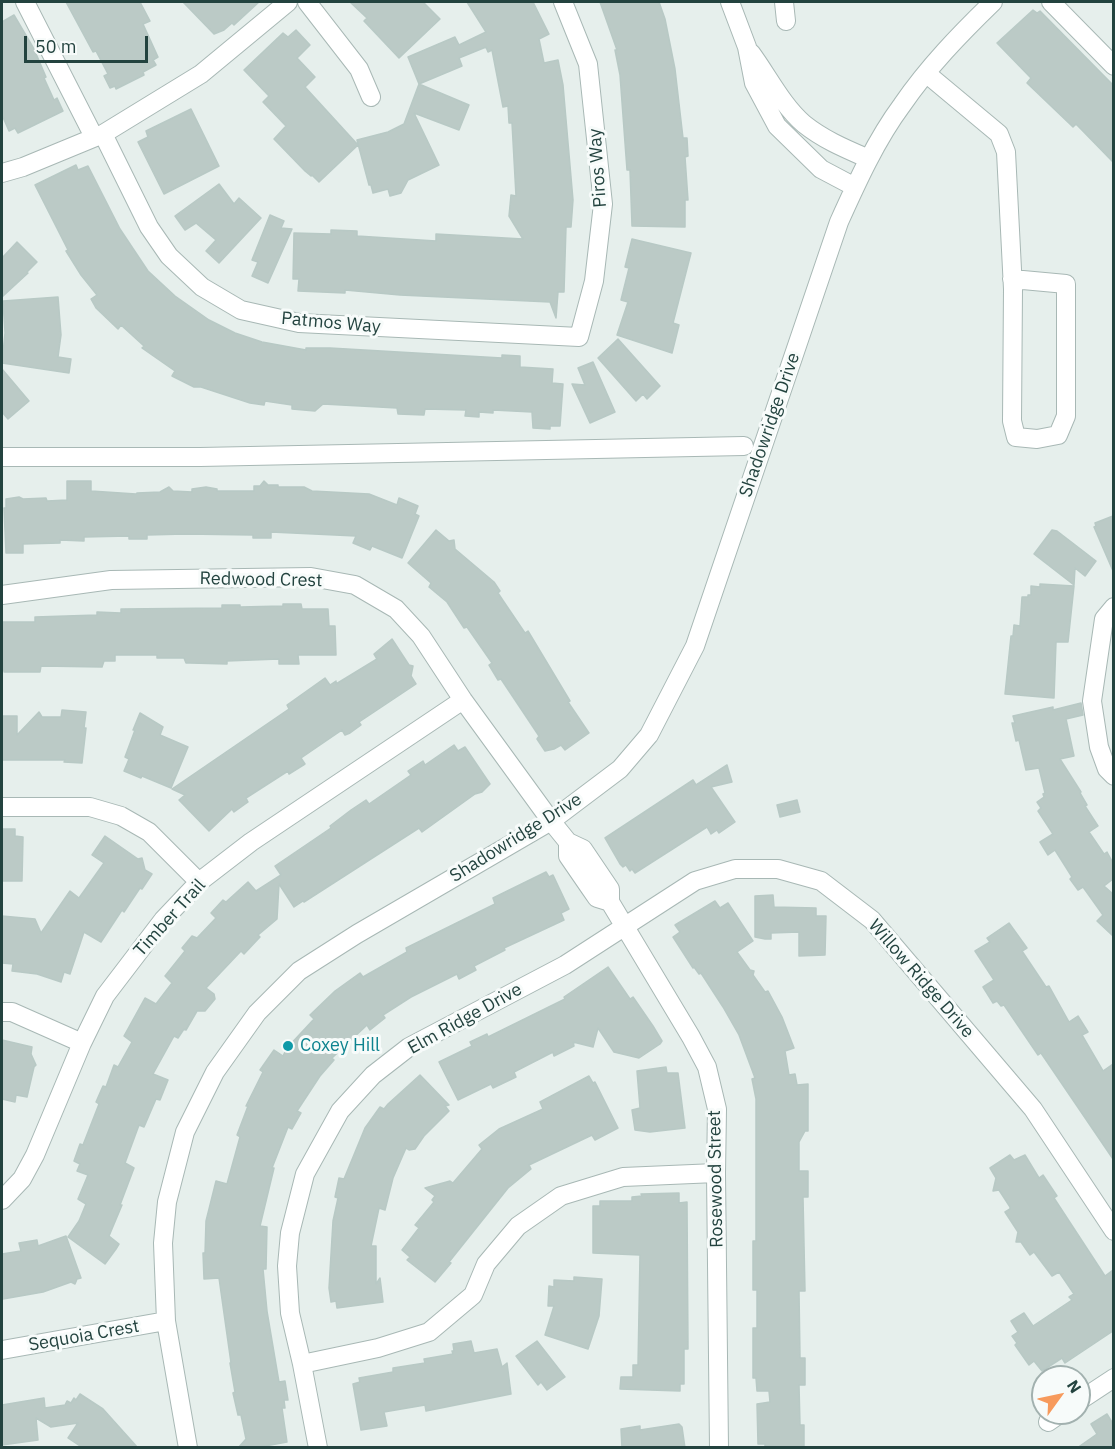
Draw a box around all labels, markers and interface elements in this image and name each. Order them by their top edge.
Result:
scale bar [27,24,152,62]
text: 50 m [35,35,77,58]
street label: Piros Way [584,128,612,208]
street label: Patmos Way [280,308,382,338]
street label: Shadowridge Drive [735,350,805,500]
street label: Redwood Crest [199,568,323,592]
street label: Shadowridge Drive [446,789,586,887]
street label: Timber Trail [130,875,210,961]
street label: Willow Ridge Drive [864,915,978,1043]
street label: Elm Ridge Drive [404,979,526,1059]
place label: Coxey Hill [300,1035,380,1057]
marker: Coxey Hill [281,1039,295,1053]
street label: Rosewood Street [704,1110,728,1248]
street label: Sequoia Crest [27,1316,141,1356]
north arrow [1031,1365,1091,1425]
text: N [1063,1376,1086,1397]

